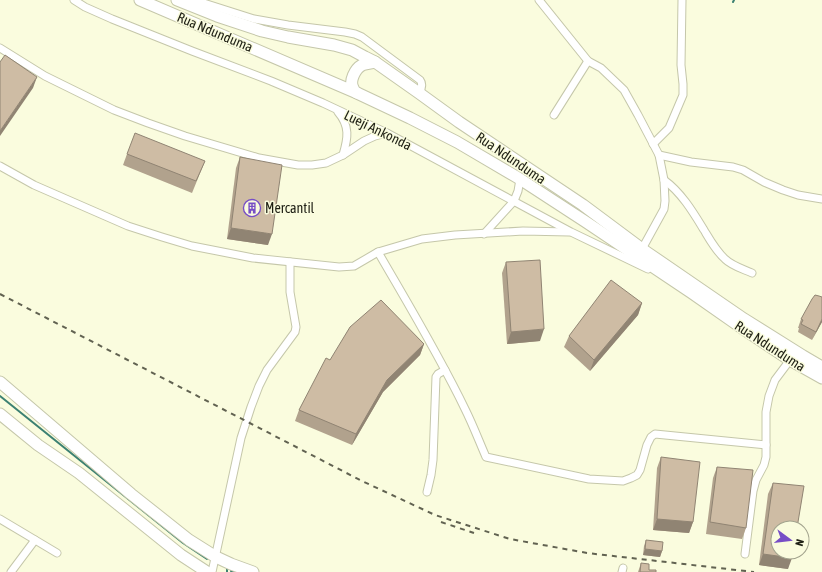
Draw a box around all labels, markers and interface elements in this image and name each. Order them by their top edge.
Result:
street label: Rua Ndunduma [175,9,255,55]
street label: Lueji Ankonda [342,107,414,153]
street label: Rua Ndunduma [473,129,549,187]
building icon: Mercantil [242,198,262,218]
place label: Mercantil [265,200,315,216]
street label: Rua Ndunduma [732,317,808,375]
north arrow [770,520,810,560]
text: N [793,538,806,547]

